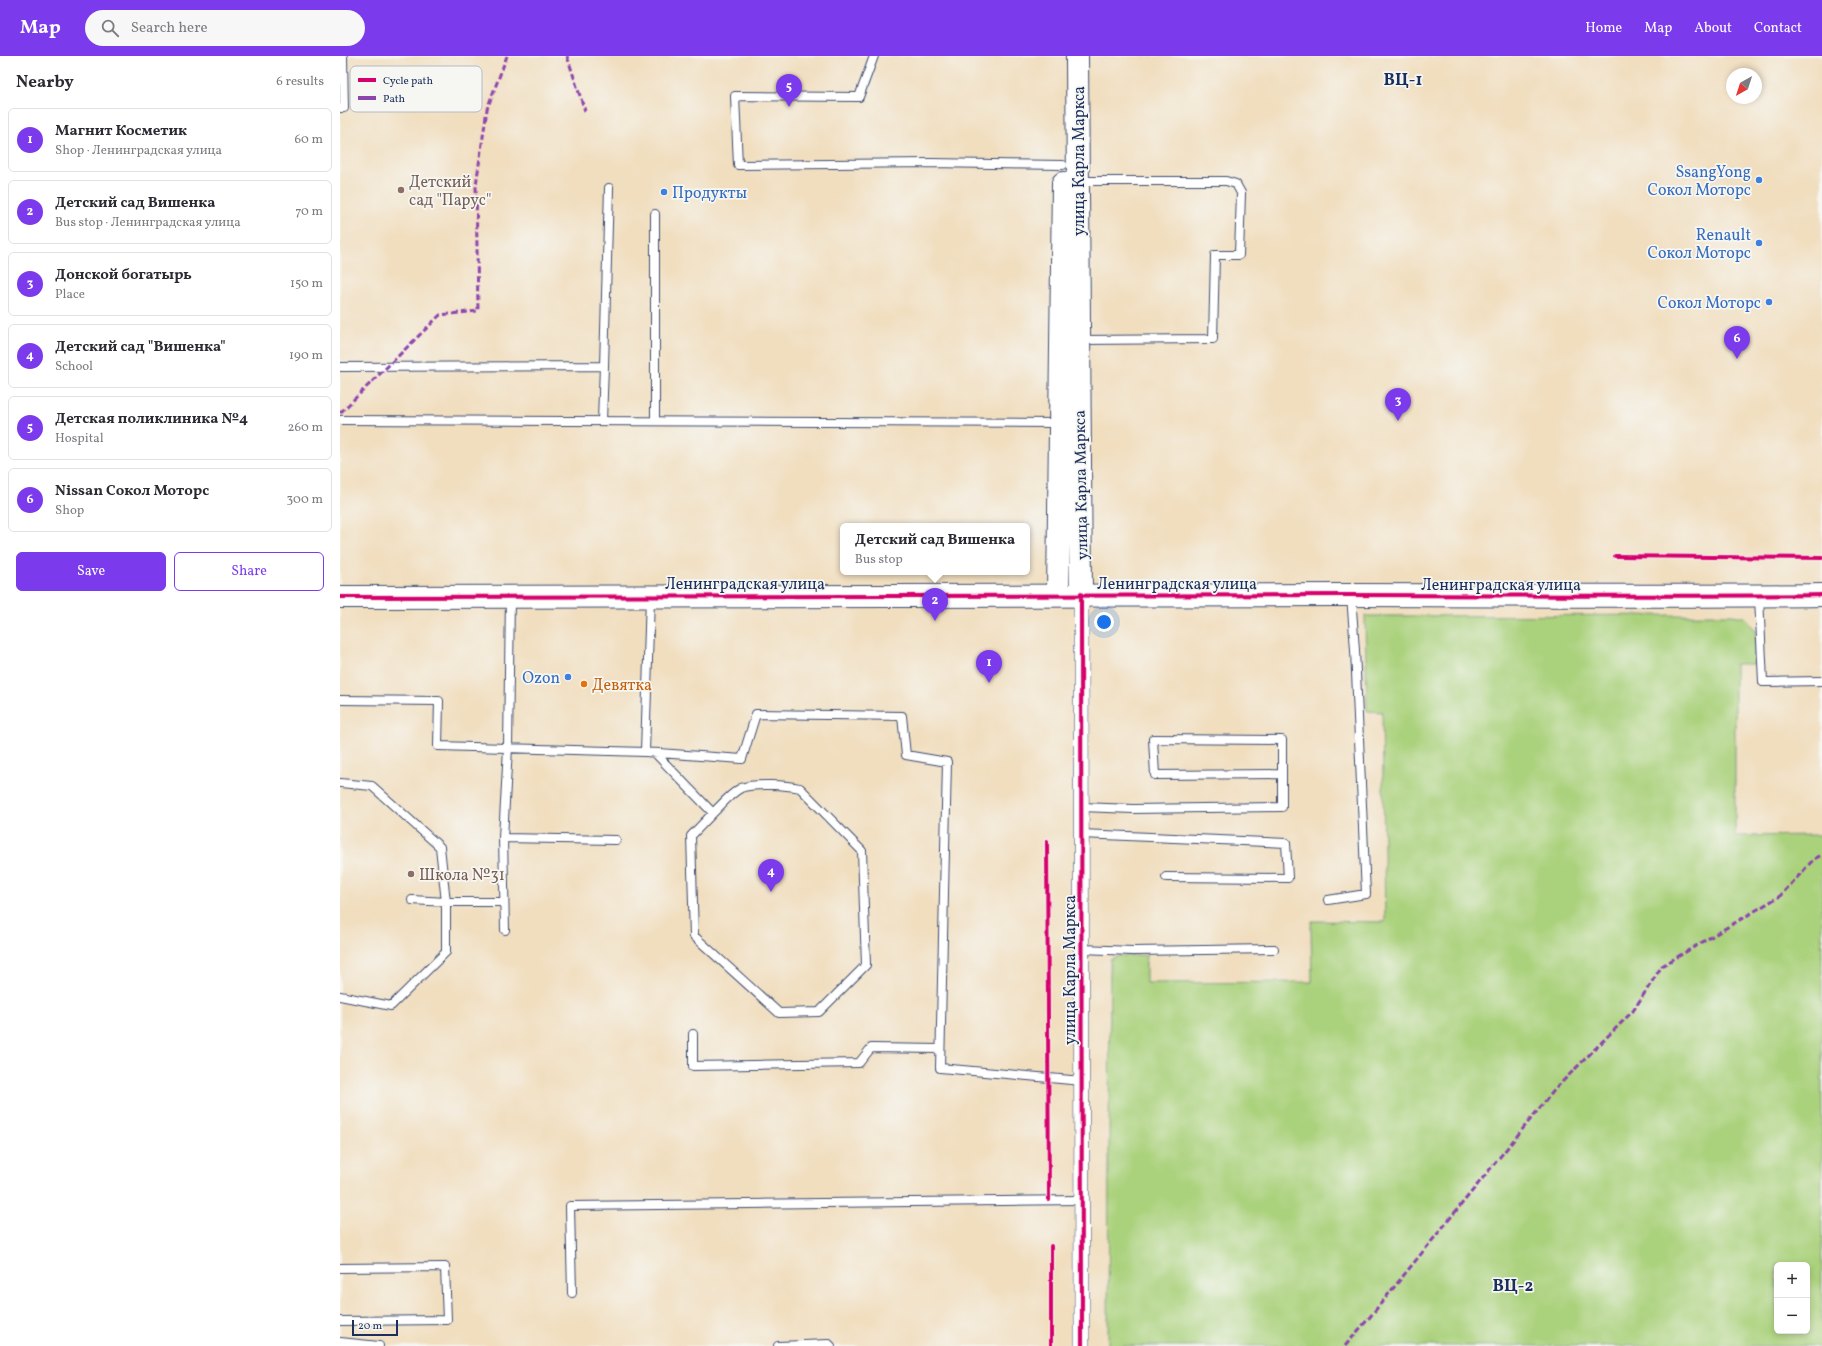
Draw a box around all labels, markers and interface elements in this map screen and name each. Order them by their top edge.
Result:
search box [85,10,365,46]
text: Map [20,15,61,41]
icon: search [99,17,121,39]
text: Search here [131,18,208,39]
text: Home [1585,19,1622,38]
text: Map [1644,19,1672,38]
text: About [1694,19,1732,38]
text: Contact [1754,19,1802,38]
legend [350,66,482,112]
north arrow [1726,68,1762,104]
district label: ВЦ-1 [1384,69,1422,92]
text: Nearby [16,71,74,94]
text: 6 results [276,73,324,91]
text: Cycle path [383,74,433,89]
pin: 5 [776,74,802,107]
street label: улица Карла Маркса [1069,86,1091,236]
text: Path [383,92,406,107]
text: Магнит Косметик [55,121,187,142]
text: 1 [27,131,33,149]
text: 60 m [295,131,323,149]
text: Shop · Ленинградская улица [55,142,222,160]
place label: SsangYong Сокол Моторс [1647,162,1751,202]
place label: Детский сад "Парус" [409,172,491,212]
marker: SsangYong Сокол Моторс [1754,175,1764,185]
place label: Продукты [672,183,747,205]
marker: Детский сад "Парус" [396,185,406,195]
marker: Продукты [659,187,669,197]
text: Детский сад Вишенка [55,193,215,214]
text: 2 [27,203,33,221]
text: 70 m [295,203,323,221]
text: Bus stop · Ленинградская улица [55,214,241,232]
place label: Renault Сокол Моторс [1647,225,1751,265]
marker: Renault Сокол Моторс [1754,238,1764,248]
text: Донской богатырь [55,265,192,286]
text: 3 [27,275,33,293]
text: 150 m [290,275,323,293]
text: Place [55,286,85,304]
place label: Сокол Моторс [1657,293,1761,315]
marker: Сокол Моторс [1764,297,1774,307]
pin: 6 [1724,326,1750,359]
text: Детский сад "Вишенка" [55,337,226,358]
text: 4 [26,347,34,365]
text: 190 m [289,347,323,365]
text: School [55,358,93,376]
pin: 3 [1385,388,1411,421]
text: Детская поликлиника №4 [55,409,248,430]
street label: улица Карла Маркса [1070,410,1094,560]
text: 5 [27,419,33,437]
text: 260 m [288,419,323,437]
text: Hospital [55,430,104,448]
text: Nissan Сокол Моторс [55,481,209,502]
text: 6 [26,491,34,509]
text: 300 m [287,491,323,509]
text: Shop [55,502,84,520]
popup [840,523,1030,575]
text: Детский сад Вишенка [855,530,1015,551]
text: Bus stop [855,551,903,569]
button: Save [16,552,166,591]
button: Share [174,552,324,591]
street label: Ленинградская улица [665,574,825,596]
street label: Ленинградская улица [1097,574,1257,596]
street label: Ленинградская улица [1421,575,1581,597]
pin: 2 [922,588,948,621]
your location [1094,612,1114,632]
pin: 1 [976,650,1002,683]
place label: Ozon [522,668,560,690]
marker: Ozon [563,672,573,682]
place label: Девятка [592,675,652,697]
marker: Девятка [579,679,589,689]
pin: 4 [758,859,784,892]
place label: Школа №31 [419,865,505,887]
marker: Школа №31 [406,869,416,879]
street label: улица Карла Маркса [1060,895,1082,1045]
map controls [1774,1262,1810,1334]
button: + [1774,1262,1810,1298]
district label: ВЦ-2 [1493,1275,1534,1298]
button: − [1774,1298,1810,1334]
scale bar [352,1318,398,1337]
text: 20 m [358,1319,382,1334]

